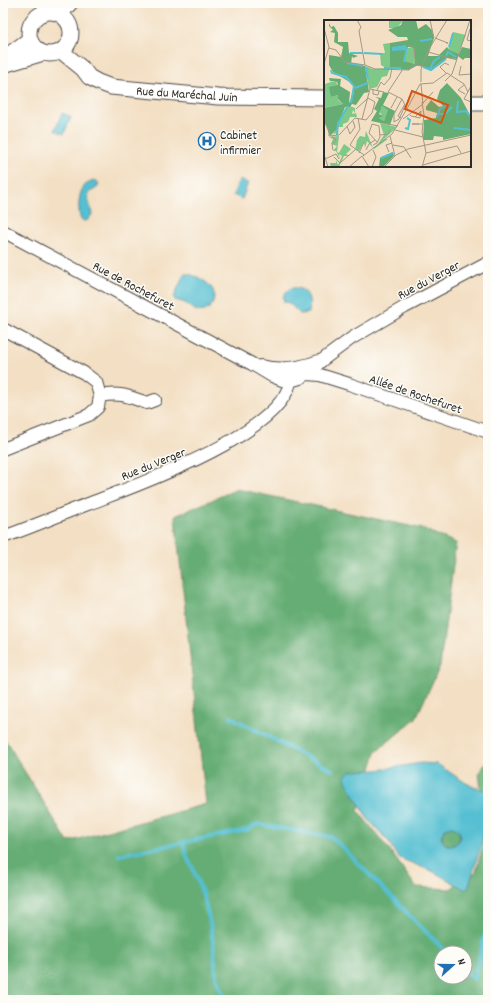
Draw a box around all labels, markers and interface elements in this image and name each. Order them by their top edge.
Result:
inset map [324,20,471,167]
street label: Rue du Maréchal Juin [136,82,238,109]
place label: Cabinet infirmier [220,127,261,161]
hospital icon: Cabinet infirmier [197,131,217,151]
street label: Rue du Verger [395,257,464,306]
street label: Rue de Rochefuret [89,258,177,317]
street label: Allée de Rochefuret [366,371,464,420]
street label: Rue du Verger [119,444,189,487]
north arrow [433,945,473,985]
text: N [452,957,469,968]

